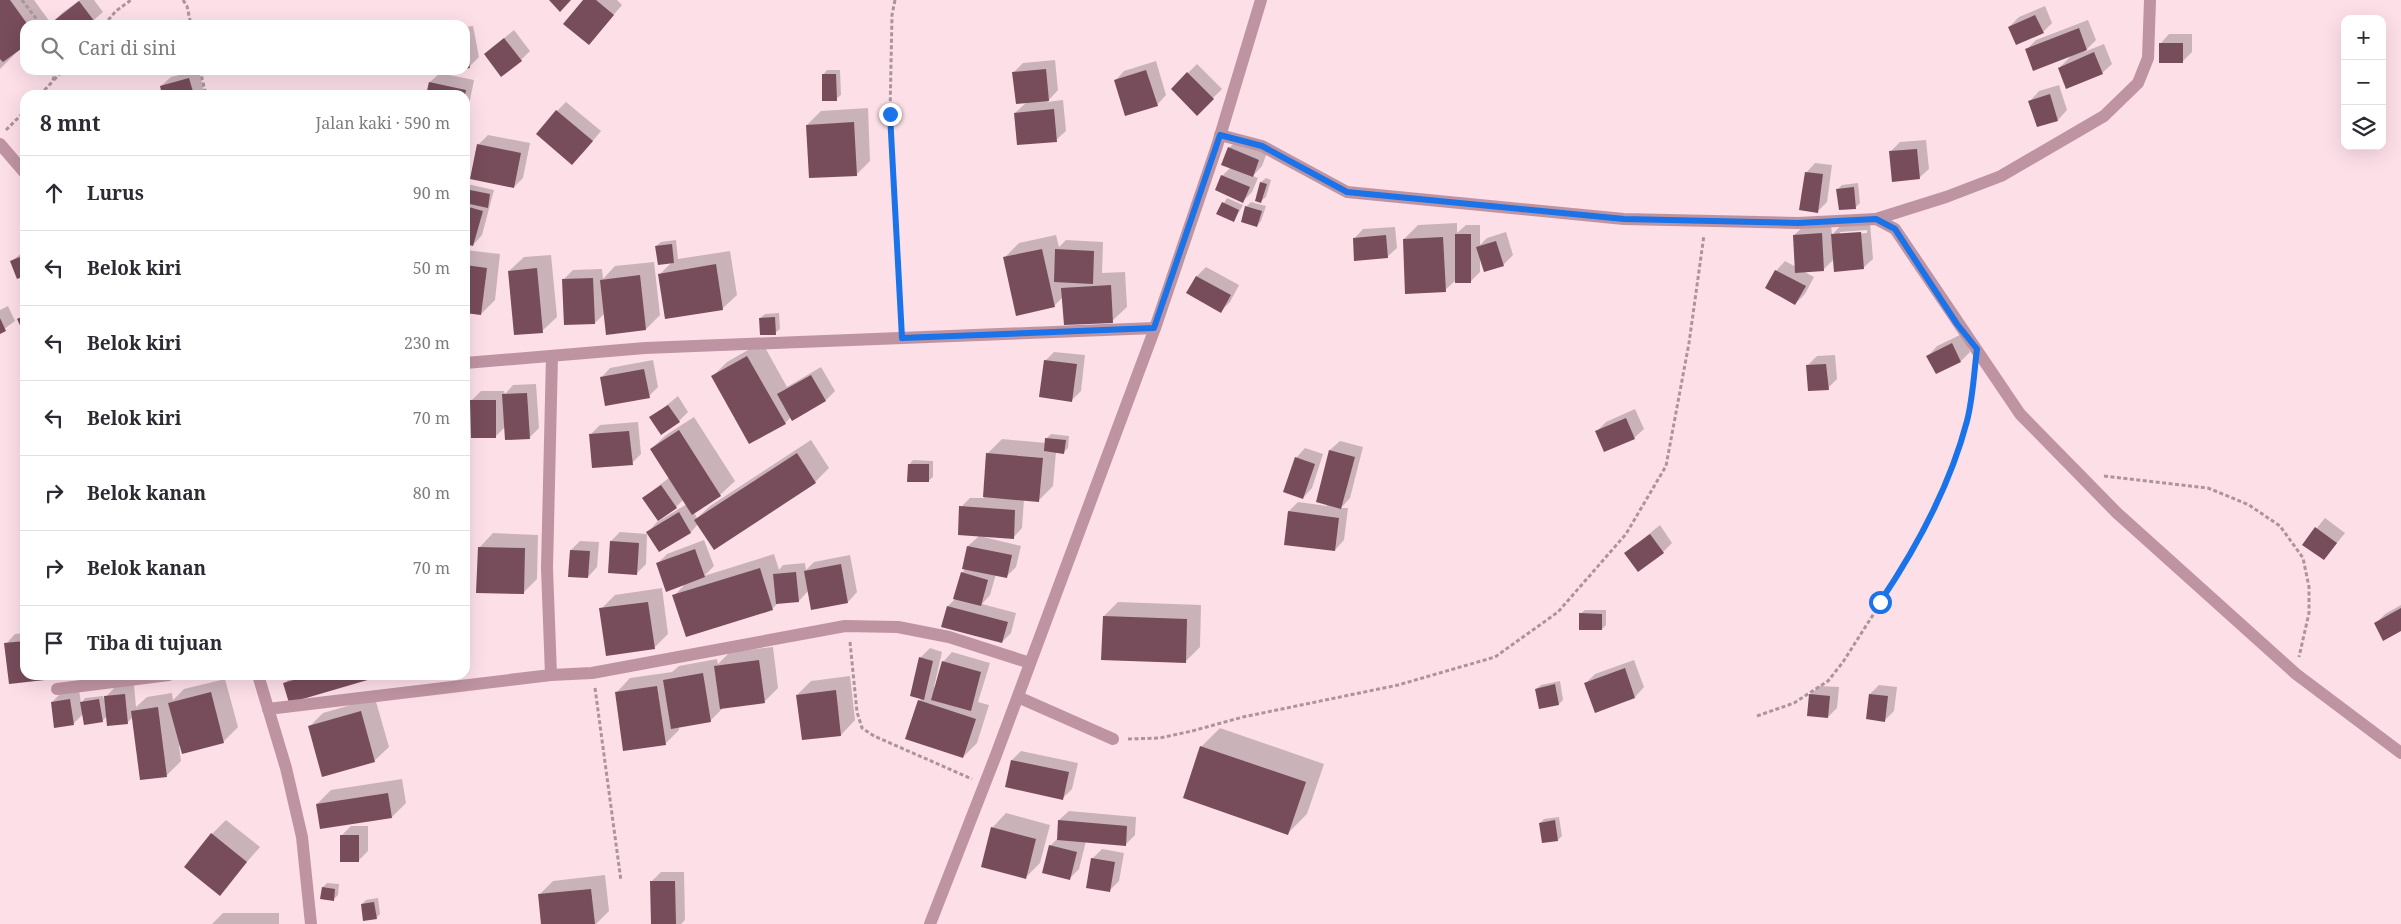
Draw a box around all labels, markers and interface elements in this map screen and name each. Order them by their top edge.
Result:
map controls [2341,15,2386,150]
button: + [2341,15,2386,60]
search box [20,20,470,75]
icon: search [38,34,66,62]
text: Cari di sini [78,35,176,61]
button: − [2341,60,2386,105]
route end [879,103,902,126]
button: layers [2341,105,2386,150]
text: 8 mnt [40,109,101,137]
text: Jalan kaki · 590 m [316,112,450,134]
icon: ahead [40,179,68,207]
text: Lurus [87,180,144,206]
text: 90 m [413,182,450,204]
icon: left [40,254,68,282]
text: Belok kiri [87,255,181,281]
text: 50 m [413,257,450,279]
icon: left [40,329,68,357]
text: Belok kiri [87,330,181,356]
text: 230 m [404,332,450,354]
icon: left [40,404,68,432]
text: Belok kiri [87,405,181,431]
text: 70 m [413,407,450,429]
icon: right [40,479,68,507]
text: Belok kanan [87,480,206,506]
text: 80 m [413,482,450,504]
icon: right [40,554,68,582]
text: Belok kanan [87,555,206,581]
text: 70 m [413,557,450,579]
route start [1869,591,1892,614]
icon: arrive [40,629,68,657]
text: Tiba di tujuan [87,630,222,656]

